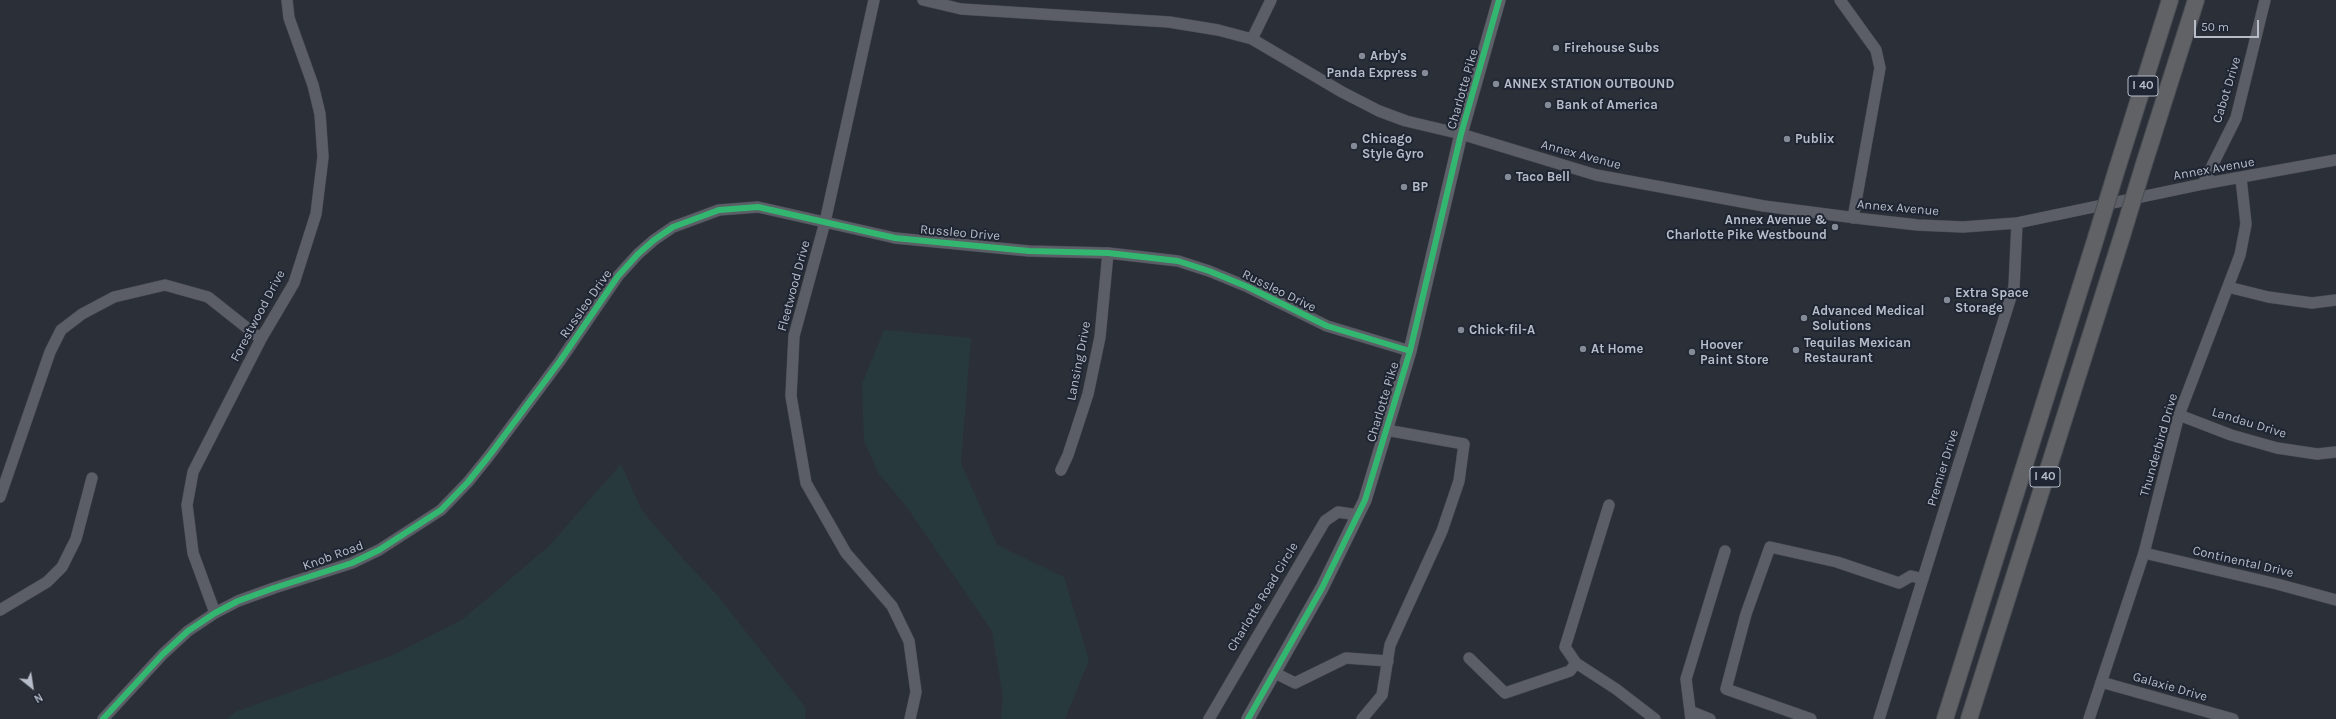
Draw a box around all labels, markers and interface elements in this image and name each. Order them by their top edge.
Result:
scale bar [2196,12,2261,38]
text: 50 m [2201,20,2229,34]
place label: Firehouse Subs [1564,40,1659,56]
marker: Firehouse Subs [1551,43,1561,53]
street label: Charlotte Pike [1444,47,1482,131]
place label: Arby's [1370,48,1407,64]
marker: Arby's [1357,51,1367,61]
street label: Cabot Drive [2210,55,2244,125]
place label: Panda Express [1326,65,1417,81]
marker: Panda Express [1420,68,1430,78]
place label: ANNEX STATION OUTBOUND [1504,76,1674,92]
road number: I 40 [2128,76,2158,96]
marker: ANNEX STATION OUTBOUND [1491,79,1501,89]
place label: Bank of America [1556,97,1658,113]
marker: Bank of America [1543,100,1553,110]
place label: Chicago Style Gyro [1362,131,1424,162]
place label: Publix [1795,131,1834,147]
marker: Publix [1782,134,1792,144]
street label: Annex Avenue [1539,137,1623,173]
marker: Chicago Style Gyro [1349,141,1359,151]
street label: Annex Avenue [2172,154,2256,184]
place label: Taco Bell [1516,169,1570,185]
marker: Taco Bell [1503,172,1513,182]
place label: BP [1412,179,1428,195]
marker: BP [1399,182,1409,192]
street label: Annex Avenue [1856,197,1940,219]
place label: Annex Avenue & Charlotte Pike Westbound [1666,212,1827,243]
street label: Russleo Drive [919,222,1001,244]
marker: Annex Avenue & Charlotte Pike Westbound [1830,222,1840,232]
street label: Fleetwood Drive [774,239,814,333]
street label: Russleo Drive [1239,266,1319,316]
street label: Russleo Drive [557,267,615,341]
street label: Forestwood Drive [227,268,289,364]
place label: Extra Space Storage [1955,285,2029,316]
marker: Extra Space Storage [1942,295,1952,305]
place label: Advanced Medical Solutions [1812,303,1925,334]
marker: Advanced Medical Solutions [1799,313,1809,323]
street label: Lansing Drive [1064,320,1094,402]
place label: Chick-fil-A [1469,322,1535,338]
marker: Chick-fil-A [1456,325,1466,335]
place label: Tequilas Mexican Restaurant [1804,335,1911,366]
place label: Hoover Paint Store [1700,337,1769,368]
place label: At Home [1591,341,1643,357]
marker: At Home [1578,344,1588,354]
marker: Tequilas Mexican Restaurant [1791,345,1801,355]
marker: Hoover Paint Store [1687,347,1697,357]
street label: Charlotte Pike [1363,360,1403,444]
street label: Thunderbird Drive [2137,392,2181,498]
street label: Landau Drive [2210,404,2288,442]
street label: Premier Drive [1924,428,1962,508]
road number: I 40 [2030,467,2060,487]
street label: Knob Road [300,538,366,574]
street label: Charlotte Road Circle [1224,540,1302,654]
street label: Continental Drive [2191,543,2295,581]
north arrow [12,667,52,707]
street label: Galaxie Drive [2131,669,2209,705]
text: N [32,690,45,705]

